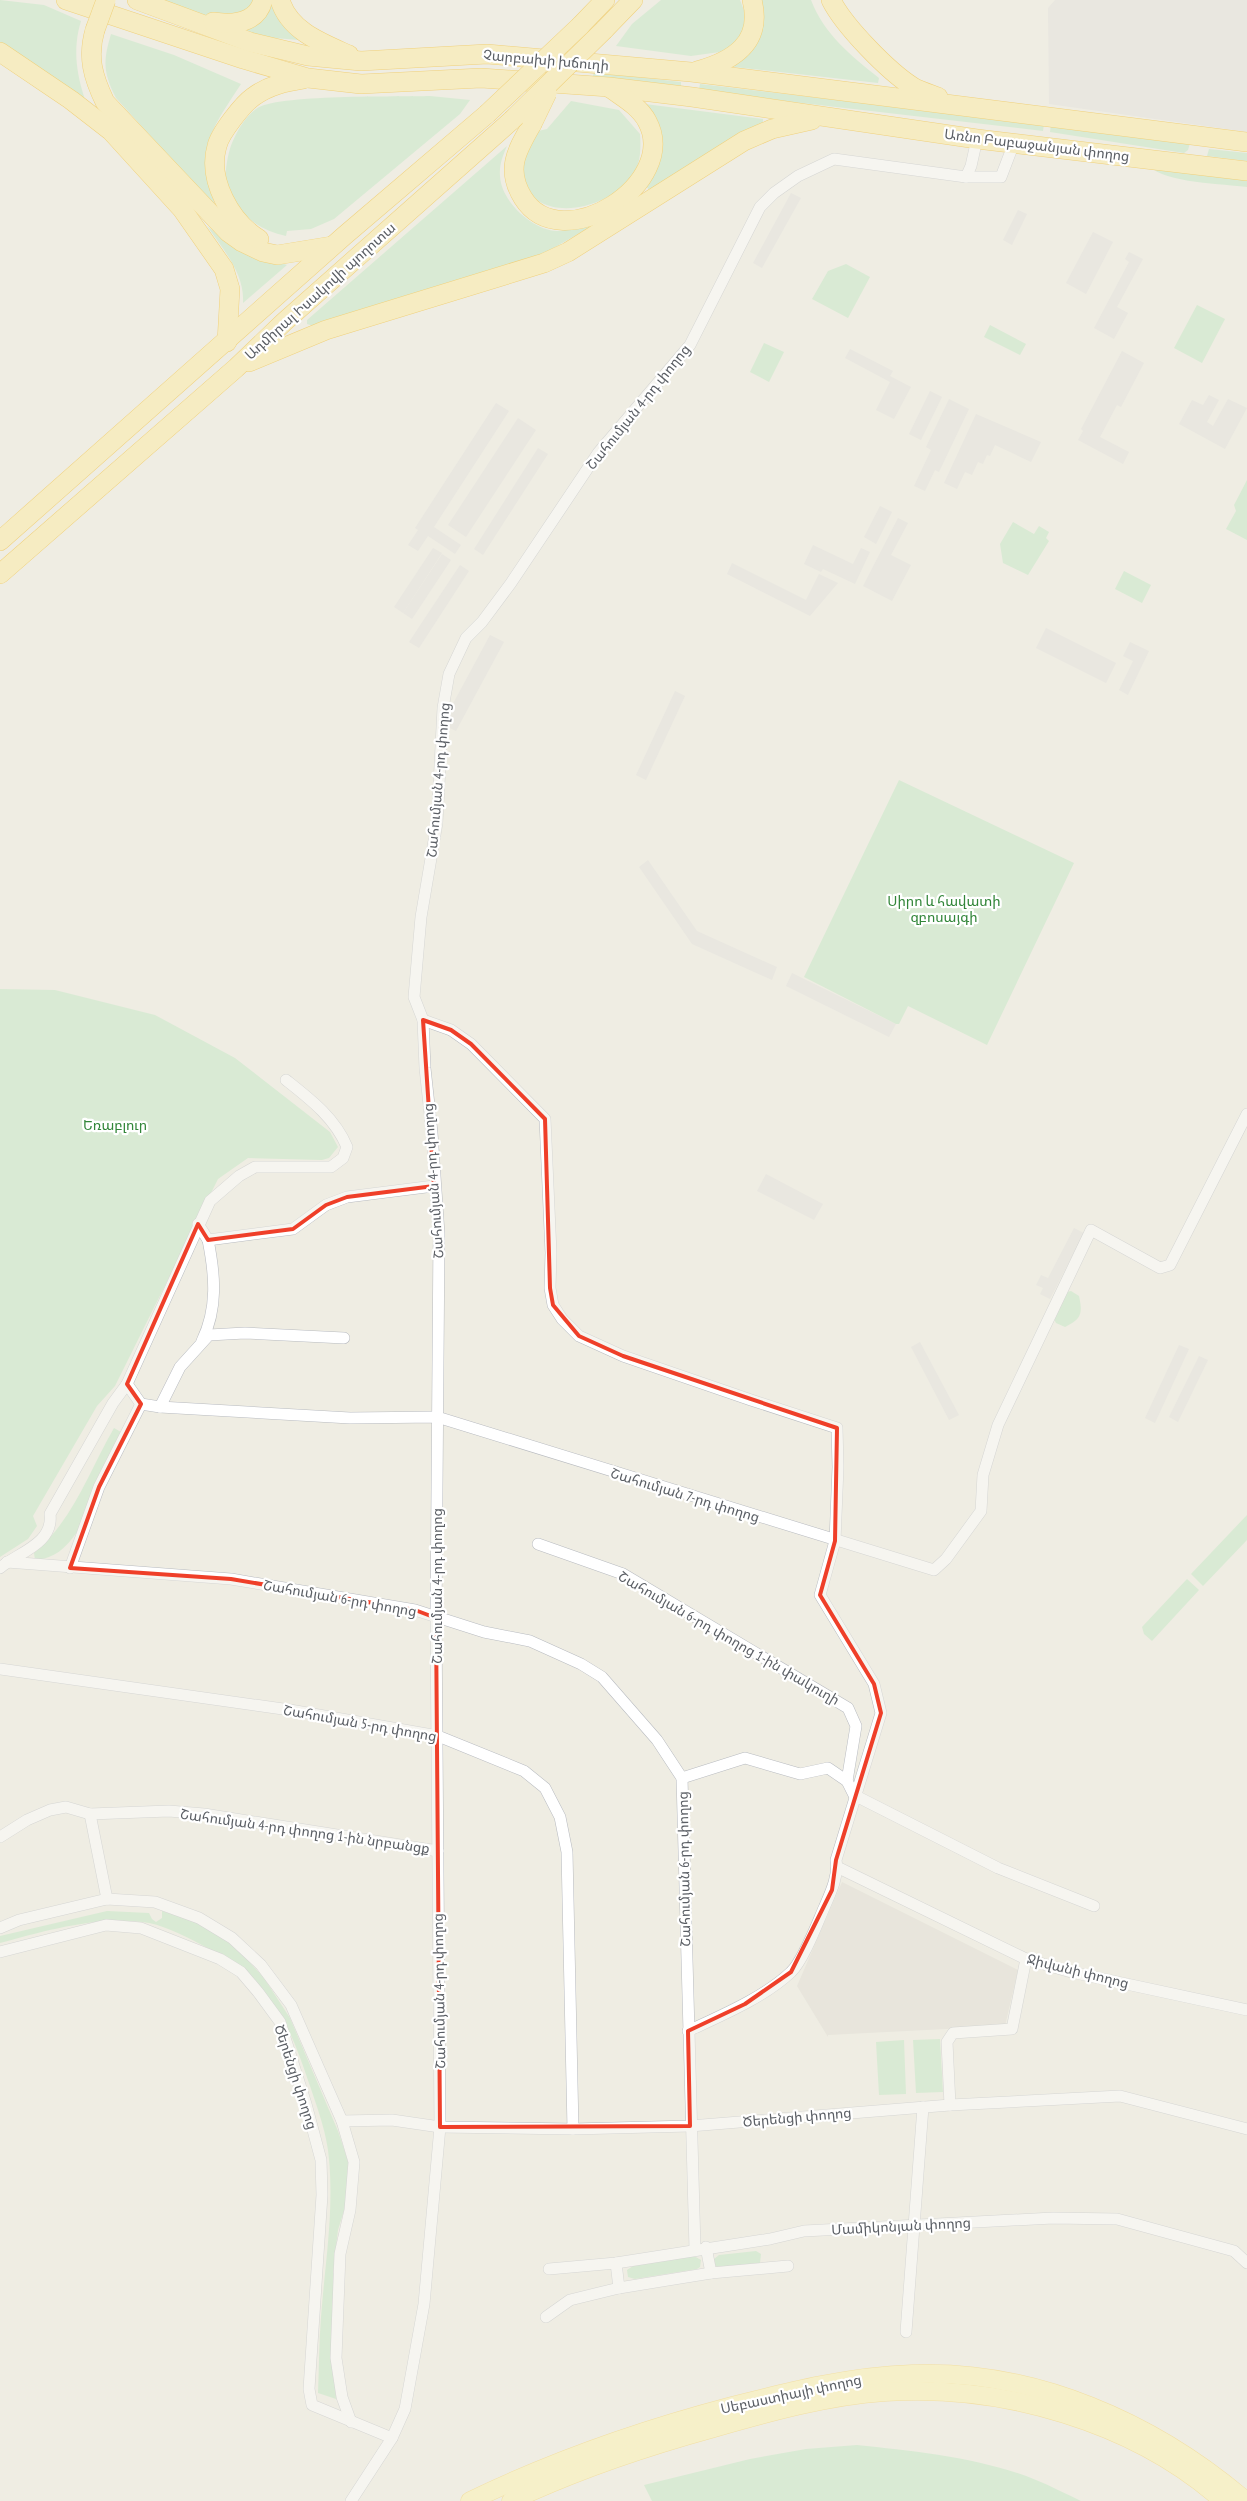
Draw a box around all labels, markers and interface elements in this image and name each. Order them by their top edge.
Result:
street label: Չարբախի խճուղի [482,46,610,74]
street label: Առնո Բաբաջանյան փողոց [943,125,1131,165]
street label: Ադմիրալ Իսակովի պողոտա [241,218,399,364]
street label: Շահումյան 4-րդ փողոց [582,341,694,473]
street label: Շահումյան 4-րդ փողոց [422,702,454,858]
park label: Սիրո և հավատի զբոսայգի [887,892,1001,926]
street label: Շահումյան 4-րդ փողոց [419,1103,447,1259]
park label: Եռաբլուր [83,1116,147,1134]
street label: Շահումյան 7-րդ փողոց [608,1464,762,1526]
street label: Շահումյան 4-րդ փողոց [428,1508,446,1664]
street label: Շահումյան 6-րդ փողոց 1-ին փակուղի [615,1567,843,1709]
street label: Շահումյան 6-րդ փողոց [262,1576,418,1620]
street label: Շահումյան 5-րդ փողոց [282,1701,438,1745]
street label: Շահումյան 6-րդ փողոց [674,1791,694,1947]
street label: Շահումյան 4-րդ փողոց 1-ին նրբանցք [179,1805,431,1857]
street label: Շահումյան 4-րդ փողոց [429,1913,449,2069]
street label: Ջիվանի փողոց [1025,1950,1131,1992]
street label: Ծերենցի փողոց [271,2022,321,2132]
street label: Ծերենցի փողոց [742,2103,852,2131]
street label: Մամիկոնյան փողոց [831,2213,971,2239]
street label: Սեբաստիայի փողոց [719,2370,863,2418]

